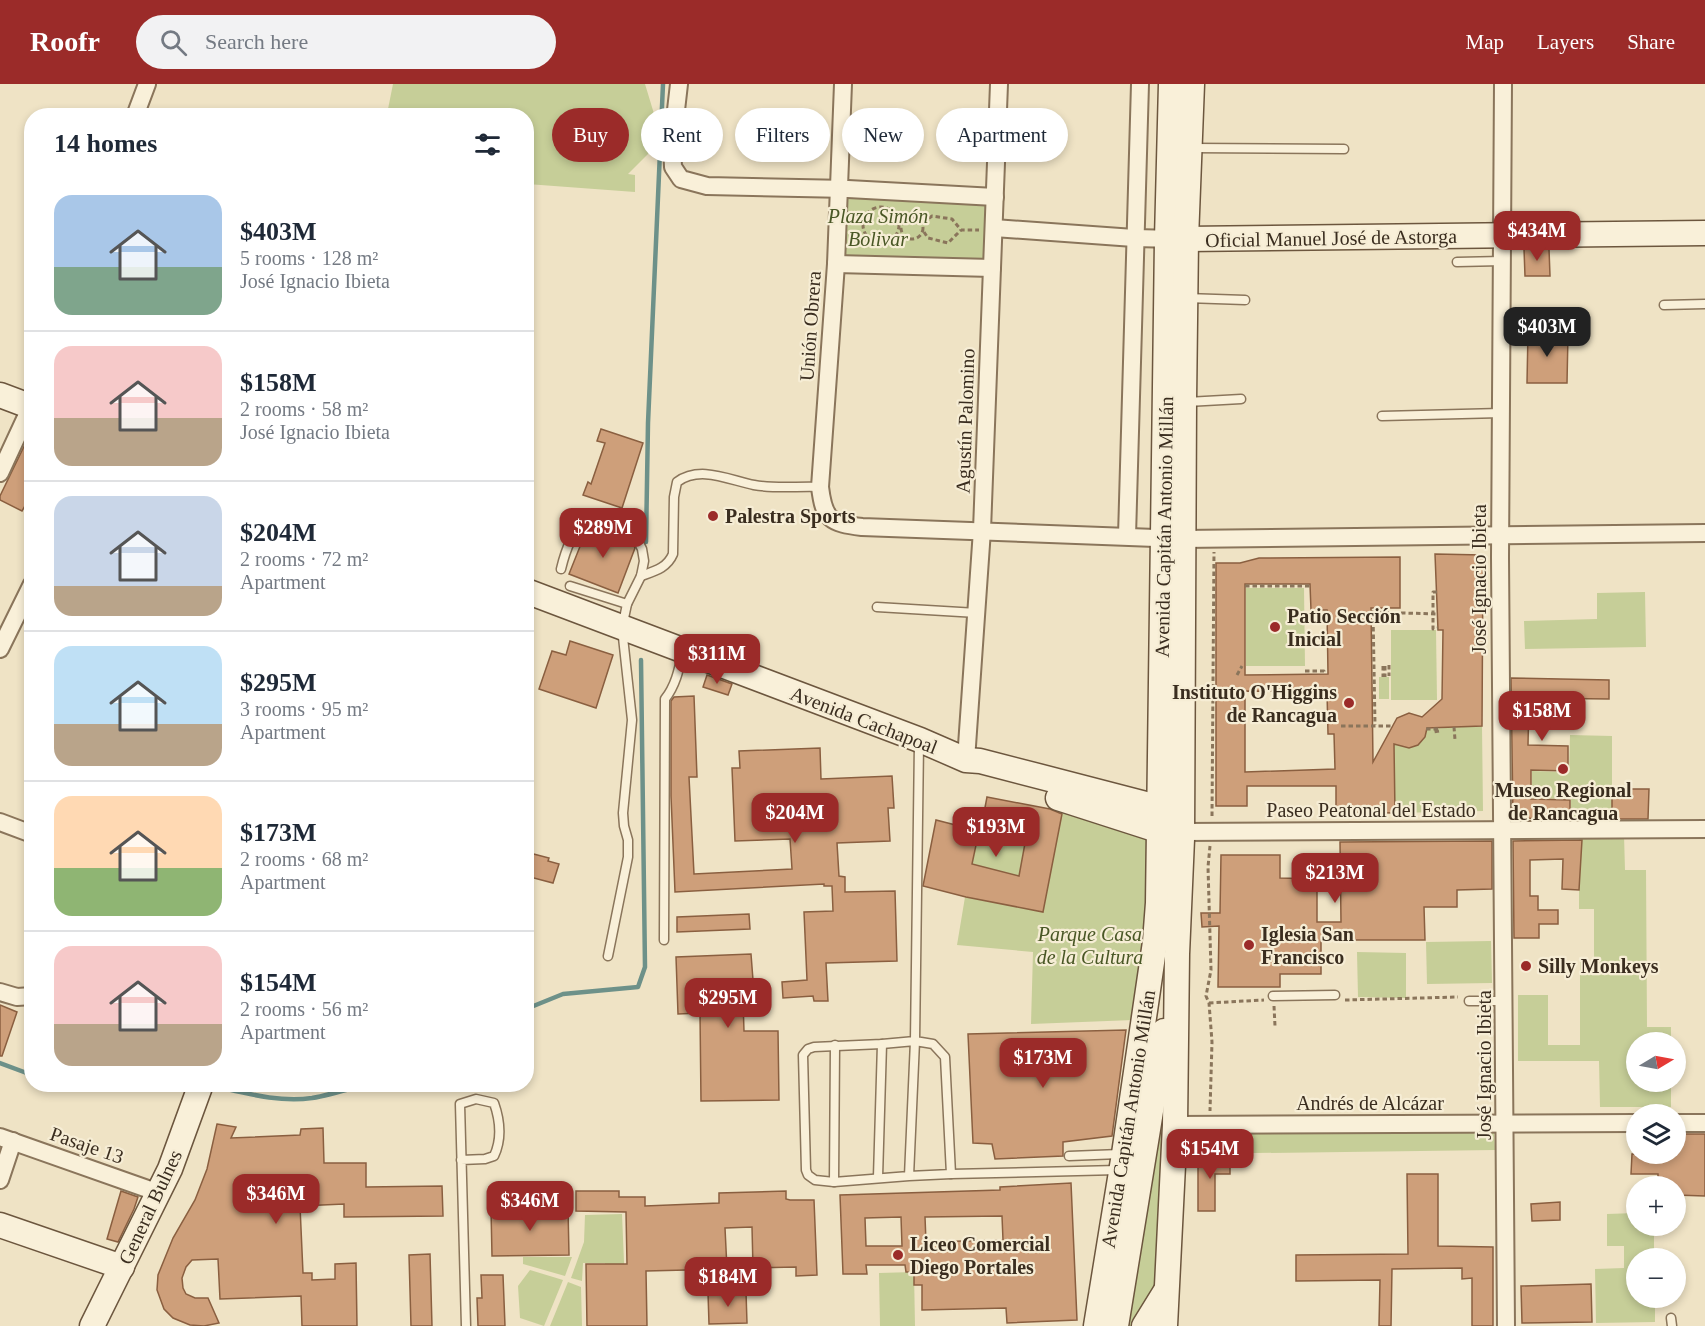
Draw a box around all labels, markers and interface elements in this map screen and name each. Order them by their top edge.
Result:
search box [136,15,556,69]
text: Roofr [30,26,100,57]
icon: search [157,26,190,59]
text: Search here [205,29,308,54]
text: Map [1466,30,1504,54]
text: Layers [1537,30,1594,54]
text: Share [1627,30,1675,54]
chip: Buy [552,108,629,162]
chip: Rent [641,108,723,162]
chip: Filters [735,108,830,162]
chip: New [842,108,924,162]
chip: Apartment [936,108,1068,162]
icon: filters [471,128,504,161]
text: 14 homes [54,129,157,158]
park label: Plaza Simón Bolivar [827,205,928,250]
pin: $434M [1495,211,1579,262]
text: $403M [240,217,317,246]
icon: home [102,219,174,291]
text: $434M [1508,219,1566,241]
street label: Oficial Manuel José de Astorga [1205,225,1457,252]
text: 5 rooms · 128 m² [240,247,378,269]
text: José Ignacio Ibieta [240,270,390,292]
street label: Unión Obrera [795,270,825,382]
pin: $403M [1505,307,1589,358]
text: $403M [1518,315,1576,337]
street label: Agustín Palomino [951,348,980,494]
text: $158M [240,368,317,397]
icon: home [102,370,174,442]
street label: Avenida Capitán Antonio Millán [1151,396,1178,658]
text: 2 rooms · 58 m² [240,398,368,420]
text: José Ignacio Ibieta [240,421,390,443]
street label: José Ignacio Ibieta [1468,504,1491,654]
place label: Palestra Sports [725,505,856,528]
pin: $289M [561,508,645,559]
marker: Palestra Sports [706,509,720,523]
text: $289M [574,516,632,538]
text: $204M [240,518,317,547]
icon: home [102,520,174,592]
text: 2 rooms · 72 m² [240,548,368,570]
text: Apartment [240,571,326,593]
place label: Patio Sección Inicial [1287,605,1401,650]
marker: Patio Sección Inicial [1268,620,1282,634]
pin: $311M [675,634,759,685]
text: $311M [688,642,746,664]
text: $295M [240,668,317,697]
icon: home [102,670,174,742]
place label: Instituto O'Higgins de Rancagua [1172,681,1337,727]
street label: Avenida Cachapoal [787,682,941,759]
pin: $158M [1500,691,1584,742]
marker: Instituto O'Higgins de Rancagua [1342,696,1356,710]
text: 3 rooms · 95 m² [240,698,368,720]
text: $158M [1513,699,1571,721]
text: Apartment [240,721,326,743]
marker: Museo Regional de Rancagua [1556,762,1570,776]
place label: Museo Regional de Rancagua [1494,779,1632,825]
pin: $204M [753,793,837,844]
street label: Paseo Peatonal del Estado [1266,799,1476,821]
text: $204M [766,801,824,823]
pin: $193M [954,807,1038,858]
text: $193M [967,815,1025,837]
text: $173M [240,818,317,847]
icon: home [102,820,174,892]
text: 2 rooms · 68 m² [240,848,368,870]
pin: $213M [1293,853,1377,904]
text: $213M [1306,861,1364,883]
text: Apartment [240,871,326,893]
park label: Parque Casa de la Cultura [1037,923,1143,968]
place label: Iglesia San Francisco [1261,923,1354,968]
marker: Iglesia San Francisco [1242,938,1256,952]
place label: Silly Monkeys [1538,955,1659,978]
marker: Silly Monkeys [1519,959,1533,973]
text: $154M [240,968,317,997]
icon: home [102,970,174,1042]
pin: $295M [686,978,770,1029]
text: $295M [699,986,757,1008]
street label: Avenida Capitán Antonio Millán [1097,988,1160,1250]
street label: José Ignacio Ibieta [1473,990,1496,1140]
text: 2 rooms · 56 m² [240,998,368,1020]
text: Apartment [240,1021,326,1043]
north arrow [1626,1032,1686,1092]
map controls [1626,1032,1686,1308]
pin: $173M [1001,1038,1085,1089]
text: $173M [1014,1046,1072,1068]
street label: Andrés de Alcázar [1296,1092,1444,1114]
button: layers [1626,1104,1686,1164]
street label: Pasaje 13 [47,1122,127,1169]
pin: $154M [1168,1129,1252,1180]
text: $154M [1181,1137,1239,1159]
street label: General Bulnes [114,1146,186,1268]
pin: $346M [234,1174,318,1225]
button: + [1626,1176,1686,1236]
pin: $346M [488,1181,572,1232]
text: $346M [247,1182,305,1204]
text: $346M [501,1189,559,1211]
place label: Liceo Comercial Diego Portales [910,1233,1051,1279]
marker: Liceo Comercial Diego Portales [891,1248,905,1262]
button: − [1626,1248,1686,1308]
pin: $184M [686,1257,770,1308]
text: $184M [699,1265,757,1287]

